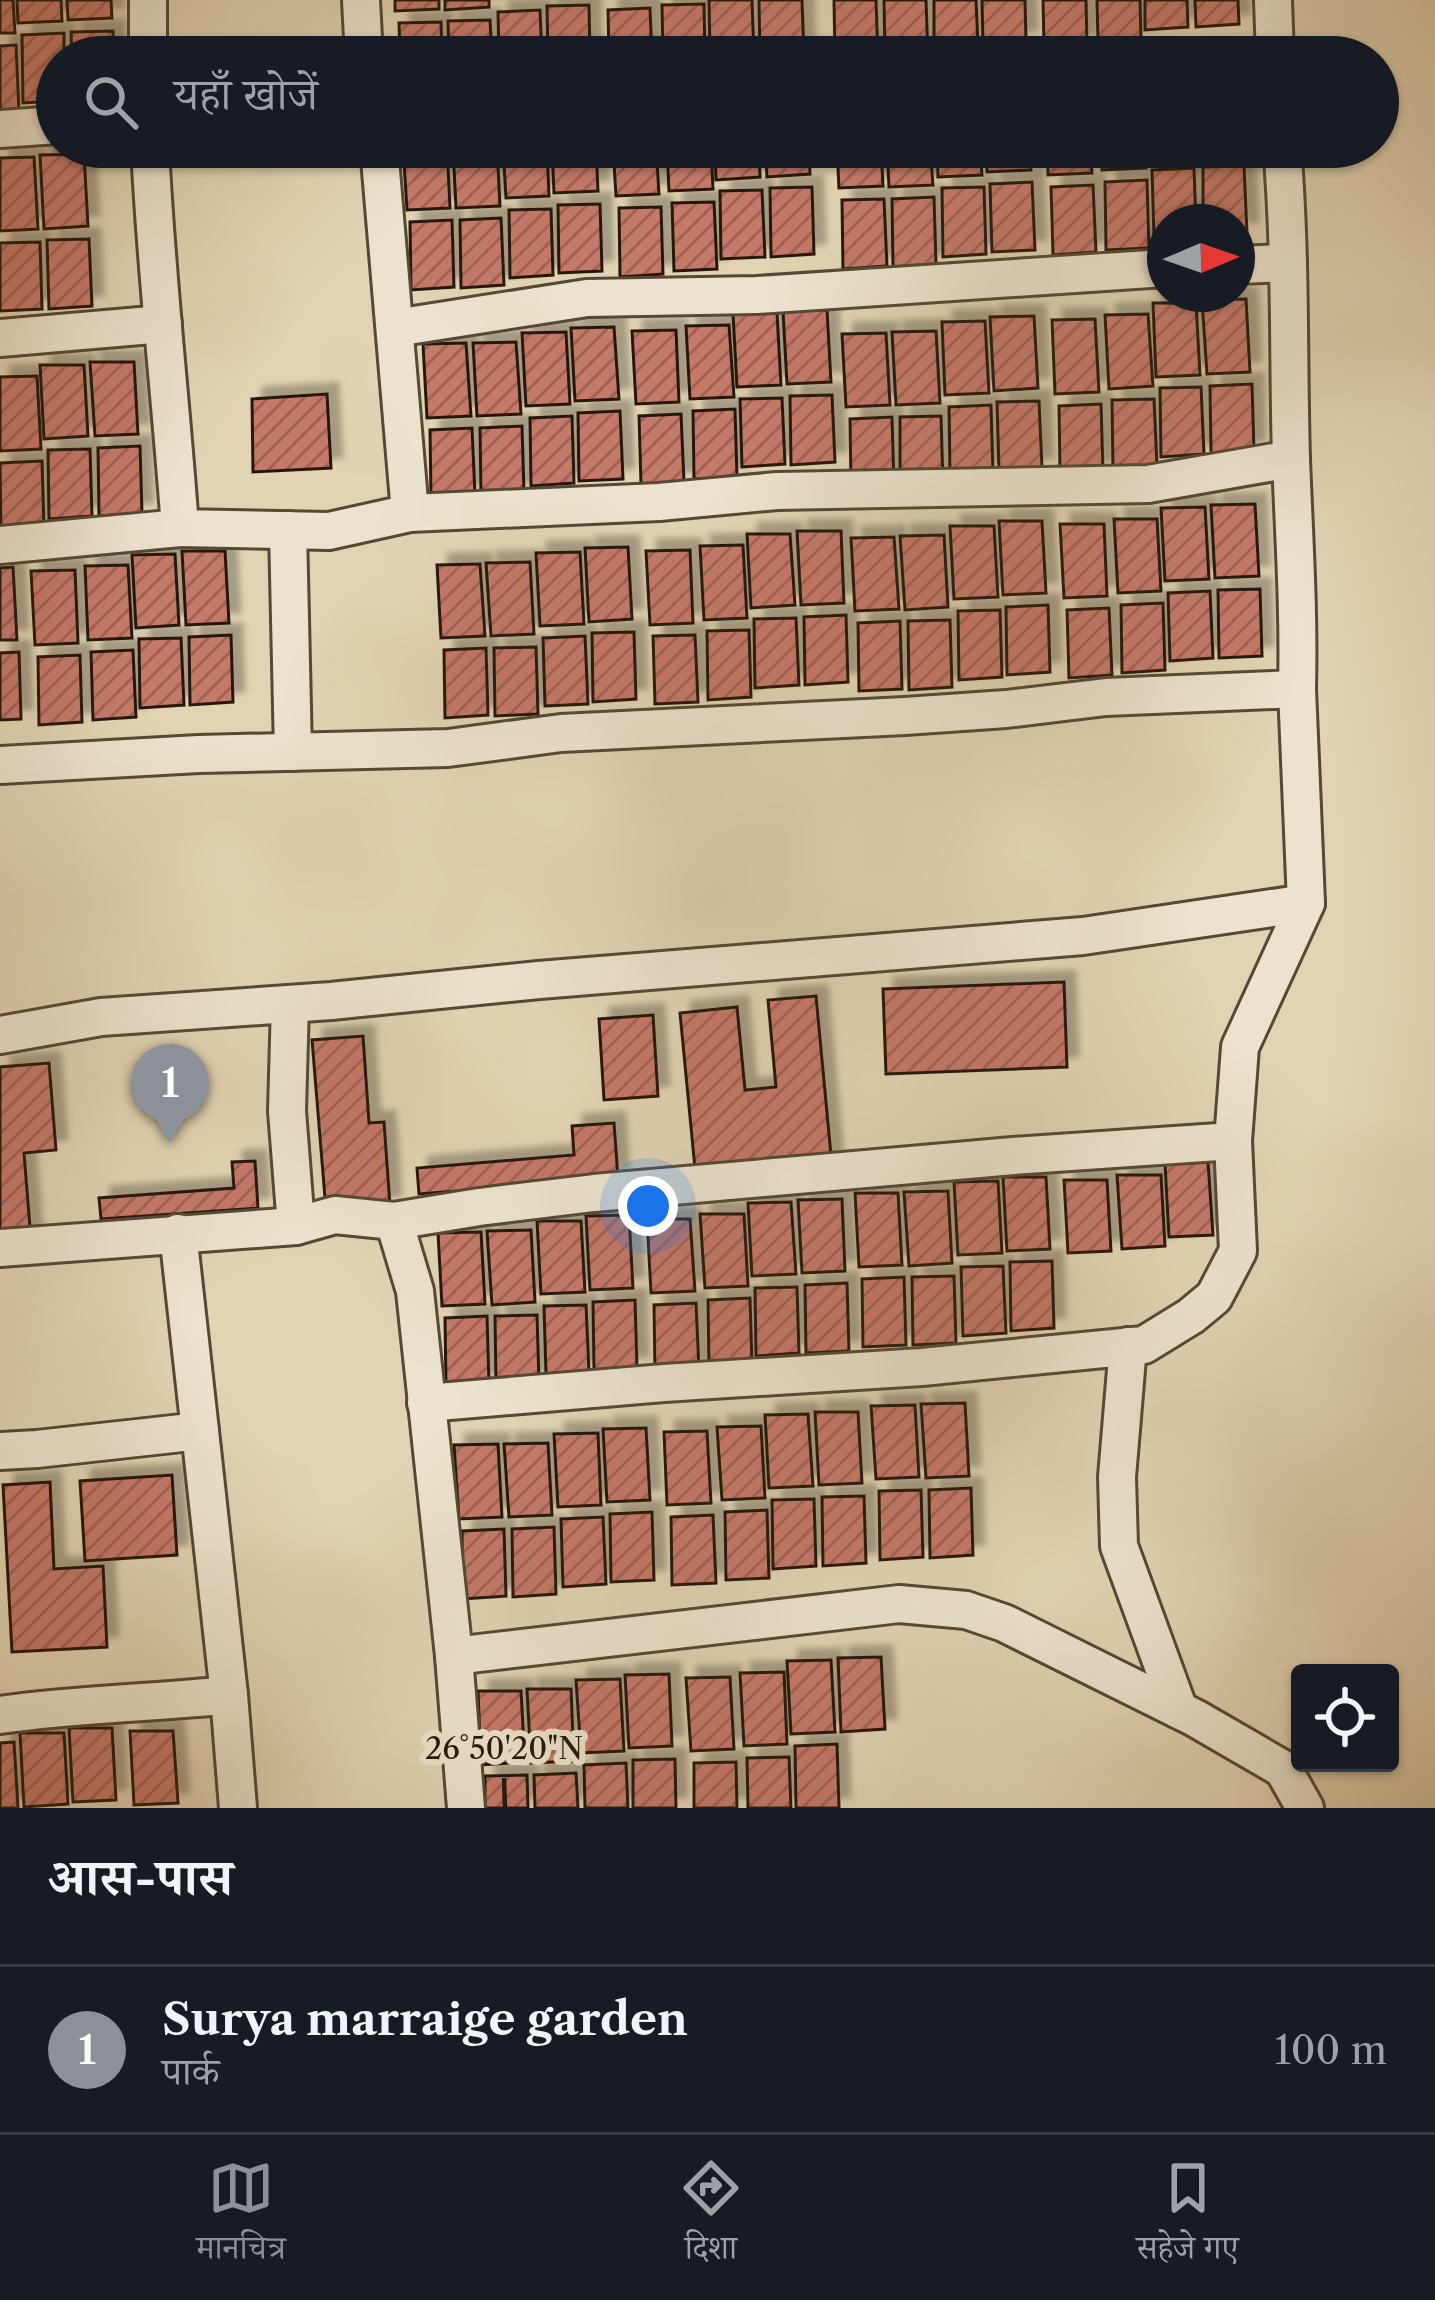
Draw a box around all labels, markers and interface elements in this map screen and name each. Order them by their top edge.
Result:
search box [36,36,1399,168]
text: यहाँ खोजें [174,66,318,122]
icon: search [78,69,144,135]
north arrow [1147,204,1255,312]
pin: 1 [131,1044,209,1143]
your location [618,1176,678,1236]
map controls [1291,1664,1399,1772]
button: locate [1291,1664,1399,1772]
text: 26°50'20"N [425,1730,583,1767]
text: आस-पास [48,1846,233,1908]
text: Surya marraige garden [162,1991,688,2047]
text: 1 [78,2026,96,2074]
text: 100 m [1274,2026,1387,2074]
text: पार्क [162,2047,219,2095]
tab: मानचित्र [196,2155,286,2280]
tab: दिशा [678,2155,744,2280]
tab: सहेजे गए [1136,2155,1239,2280]

